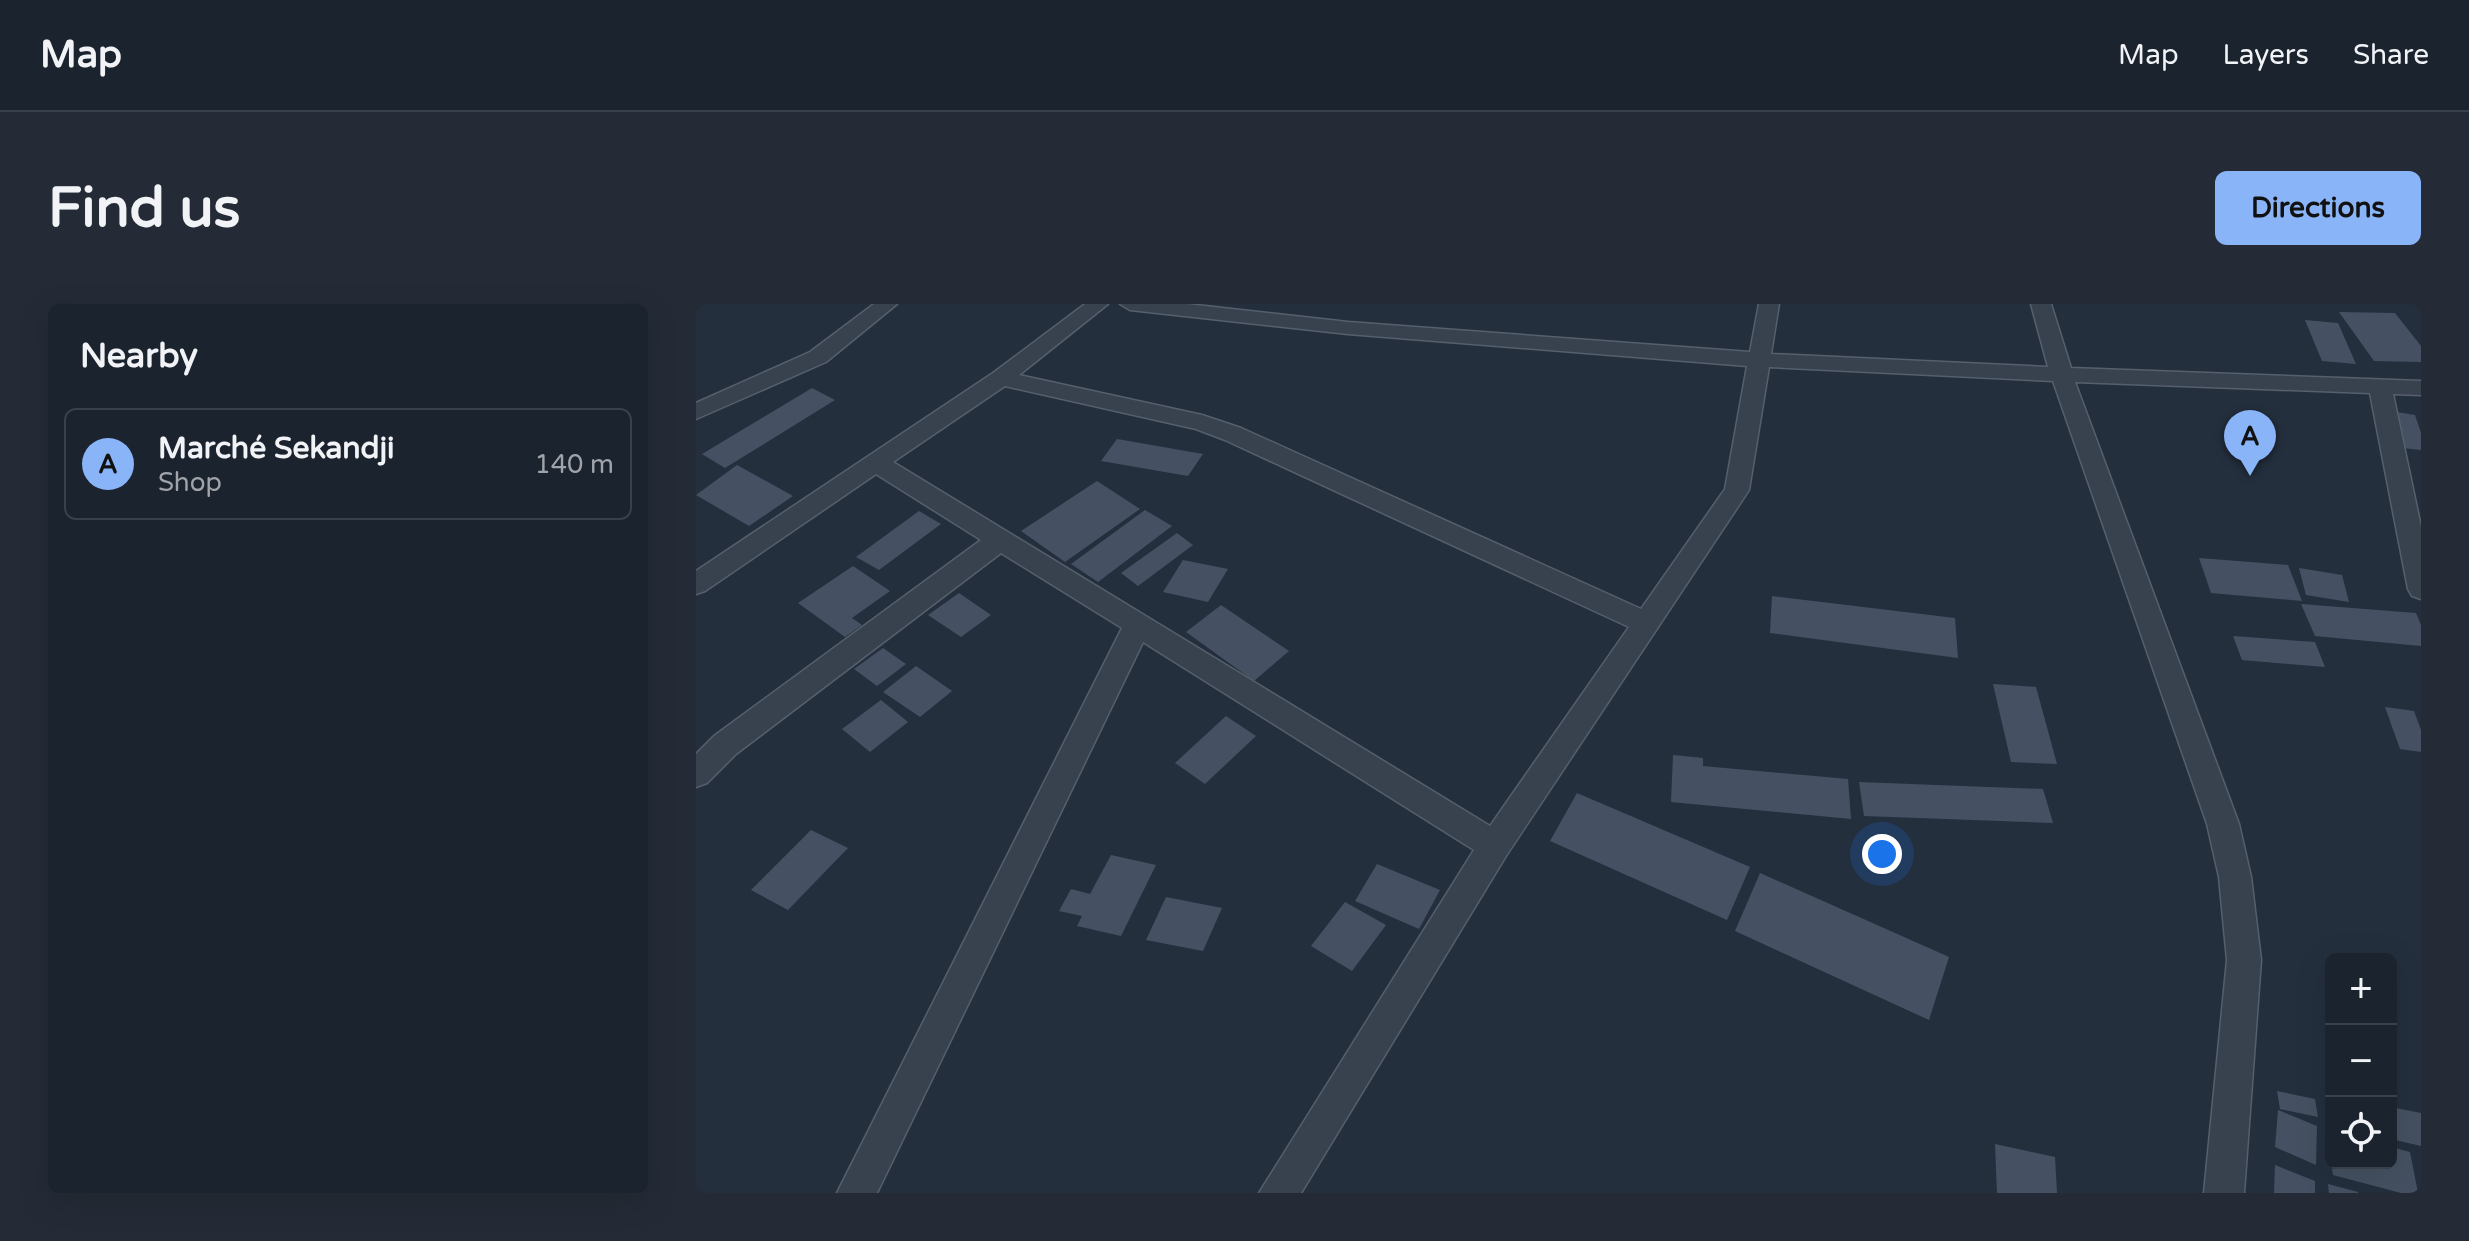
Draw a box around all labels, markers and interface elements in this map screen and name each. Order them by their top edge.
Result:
text: Map [40,32,122,78]
text: Map [2118,38,2179,72]
text: Layers [2223,38,2309,72]
text: Share [2353,38,2429,72]
button: Directions [2215,171,2421,245]
text: Find us [48,175,240,242]
text: Nearby [80,336,198,377]
pin: A [2224,410,2276,476]
text: Marché Sekandji [158,430,395,467]
text: A [98,449,118,480]
text: 140 m [534,449,614,480]
text: Shop [158,467,222,498]
your location [1862,834,1902,874]
map controls [2325,953,2397,1169]
button: + [2325,953,2397,1025]
button: − [2325,1025,2397,1097]
button: locate [2325,1097,2397,1169]

